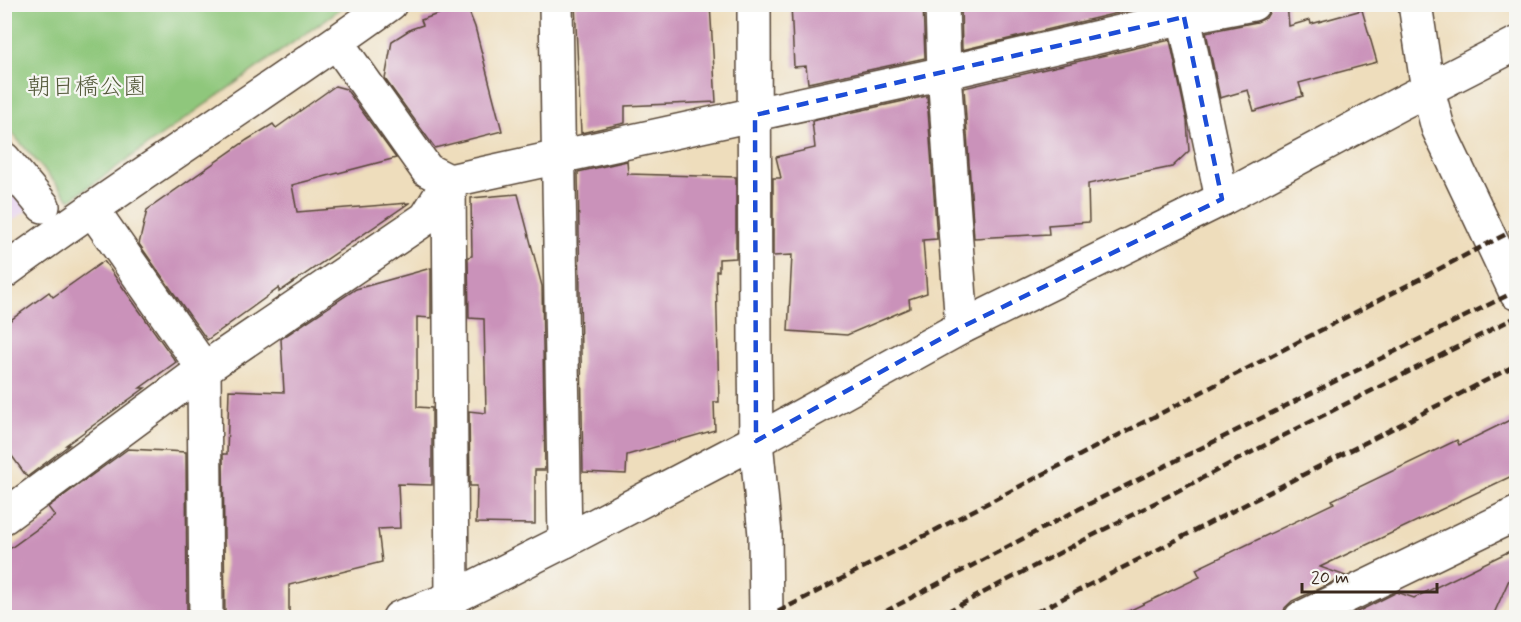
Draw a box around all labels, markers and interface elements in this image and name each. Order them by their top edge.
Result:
park label: 朝日橋公園 [27,72,147,103]
scale bar [1302,556,1437,594]
text: 20 m [1311,566,1349,590]

